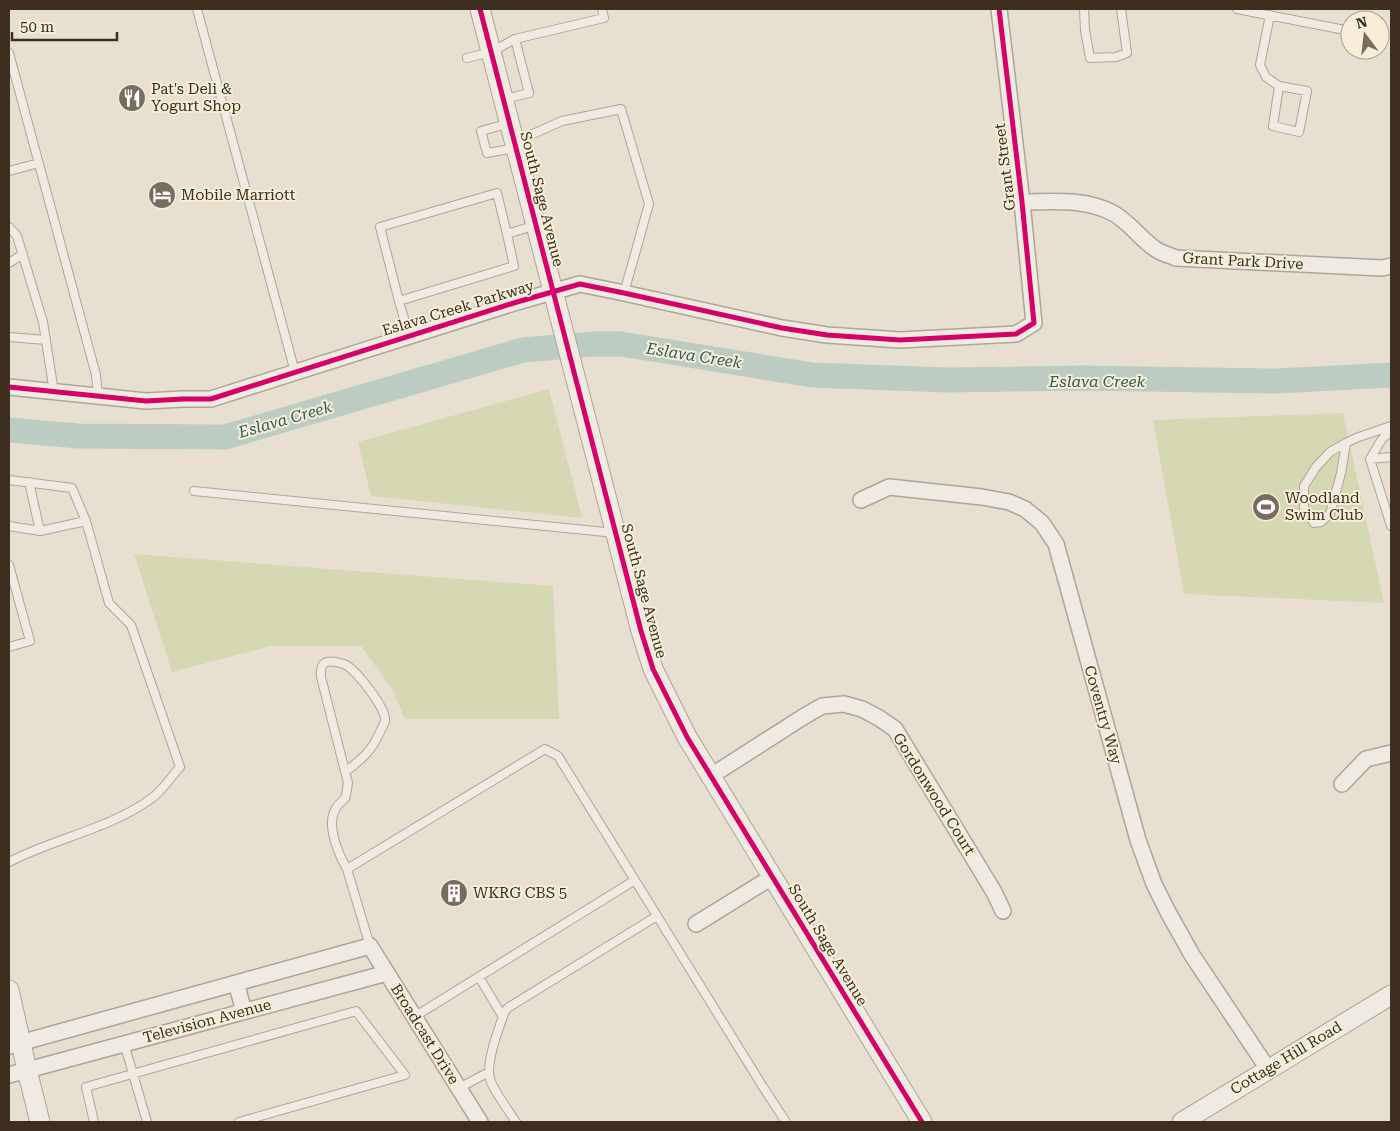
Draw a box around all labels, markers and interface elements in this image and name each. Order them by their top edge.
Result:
scale bar [12,10,118,42]
north arrow [1340,10,1390,60]
text: N [1354,13,1369,32]
text: 50 m [20,18,55,36]
place label: Pat's Deli & Yogurt Shop [151,80,241,115]
restaurant icon: Pat's Deli & Yogurt Shop [117,83,147,113]
street label: Grant Street [991,122,1019,212]
street label: South Sage Avenue [516,130,568,268]
hotel icon: Mobile Marriott [147,180,177,210]
place label: Mobile Marriott [181,186,296,204]
street label: Grant Park Drive [1182,249,1304,273]
street label: Eslava Creek Parkway [380,276,536,340]
water label: Eslava Creek [644,338,743,372]
water label: Eslava Creek [1048,372,1146,391]
water label: Eslava Creek [235,397,334,442]
place label: Woodland Swim Club [1285,489,1363,524]
sports icon: Woodland Swim Club [1251,492,1281,522]
street label: South Sage Avenue [617,522,671,660]
street label: Coventry Way [1080,664,1126,767]
street label: Gordonwood Court [889,729,979,859]
building icon: WKRG CBS 5 [439,878,469,908]
street label: South Sage Avenue [785,881,871,1009]
place label: WKRG CBS 5 [473,884,567,902]
street label: Broadcast Drive [387,981,463,1087]
street label: Television Avenue [141,995,273,1047]
street label: Cottage Hill Road [1227,1017,1345,1098]

